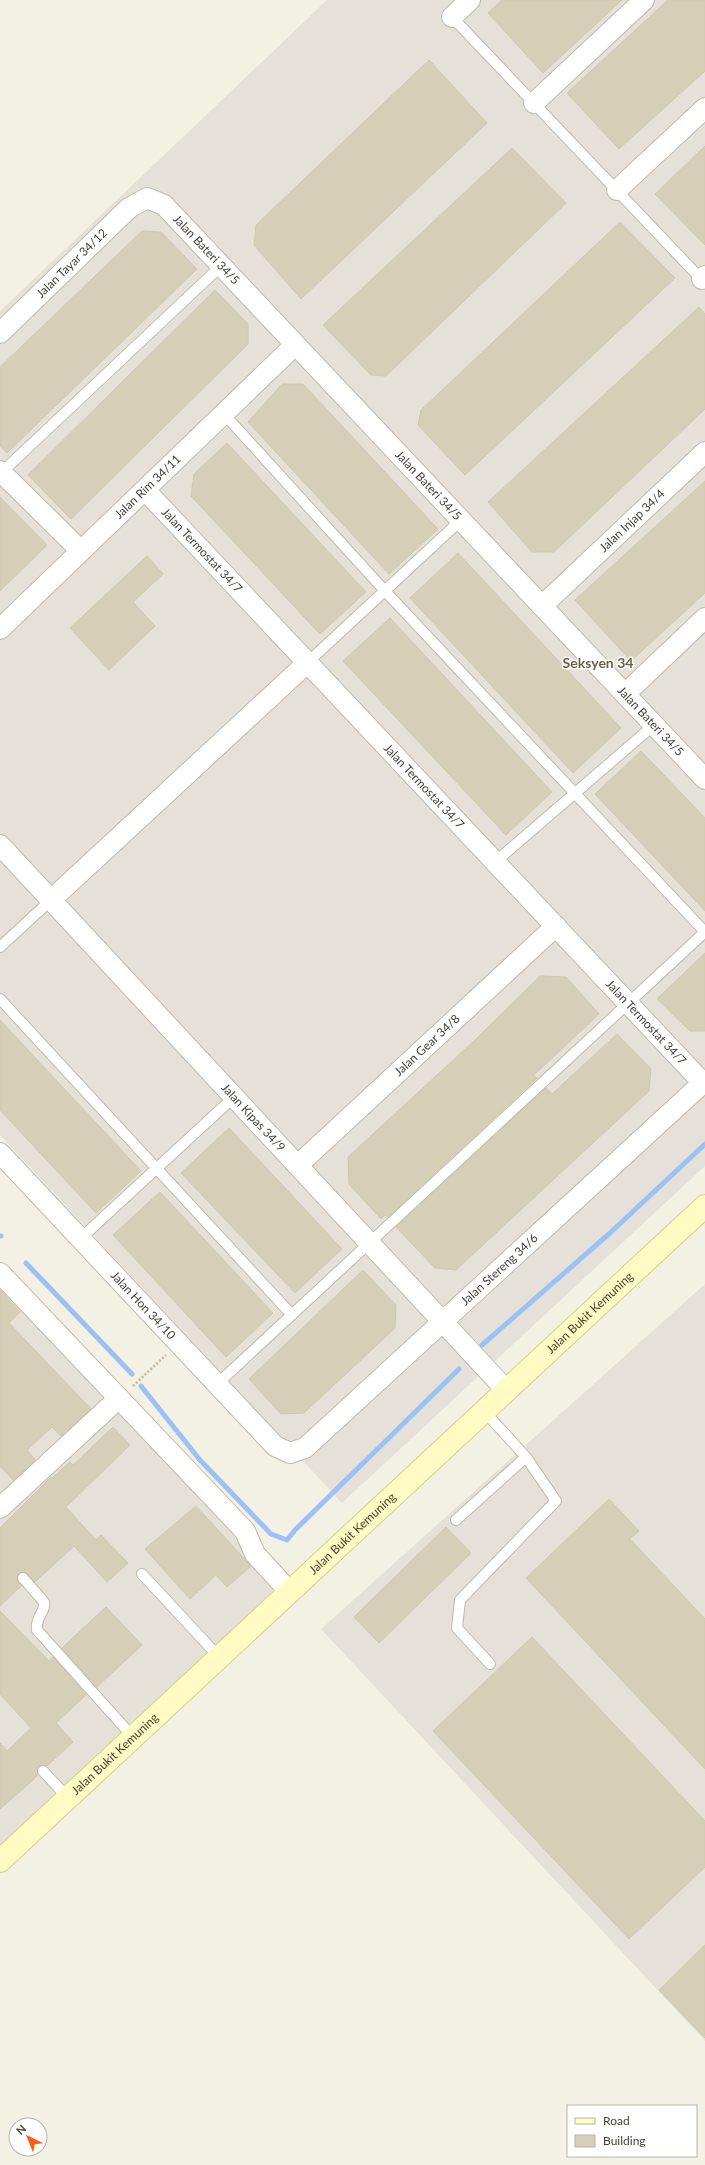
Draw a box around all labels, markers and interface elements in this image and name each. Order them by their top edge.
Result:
street label: Jalan Bateri 34/5 [170,211,243,287]
street label: Jalan Tayar 34/12 [33,225,110,301]
street label: Jalan Bateri 34/5 [392,447,465,523]
street label: Jalan Rim 34/11 [111,451,184,522]
street label: Jalan Injap 34/4 [596,486,668,555]
street label: Jalan Termostat 34/7 [159,504,246,596]
district label: Seksyen 34 [563,654,633,671]
street label: Jalan Bateri 34/5 [615,683,687,759]
street label: Jalan Termostat 34/7 [381,740,468,832]
street label: Jalan Termostat 34/7 [603,976,690,1068]
street label: Jalan Gear 34/8 [391,1011,463,1079]
street label: Jalan Kipas 34/9 [218,1080,289,1154]
street label: Jalan Stereng 34/6 [457,1230,541,1308]
street label: Jalan Hon 34/10 [108,1268,179,1342]
street label: Jalan Bukit Kemuning [543,1269,636,1357]
street label: Jalan Bukit Kemuning [306,1489,399,1577]
street label: Jalan Bukit Kemuning [68,1710,161,1798]
legend [567,2105,697,2157]
text: Road [603,2113,630,2128]
north arrow [8,2117,48,2157]
text: N [13,2122,28,2137]
text: Building [603,2133,646,2148]

